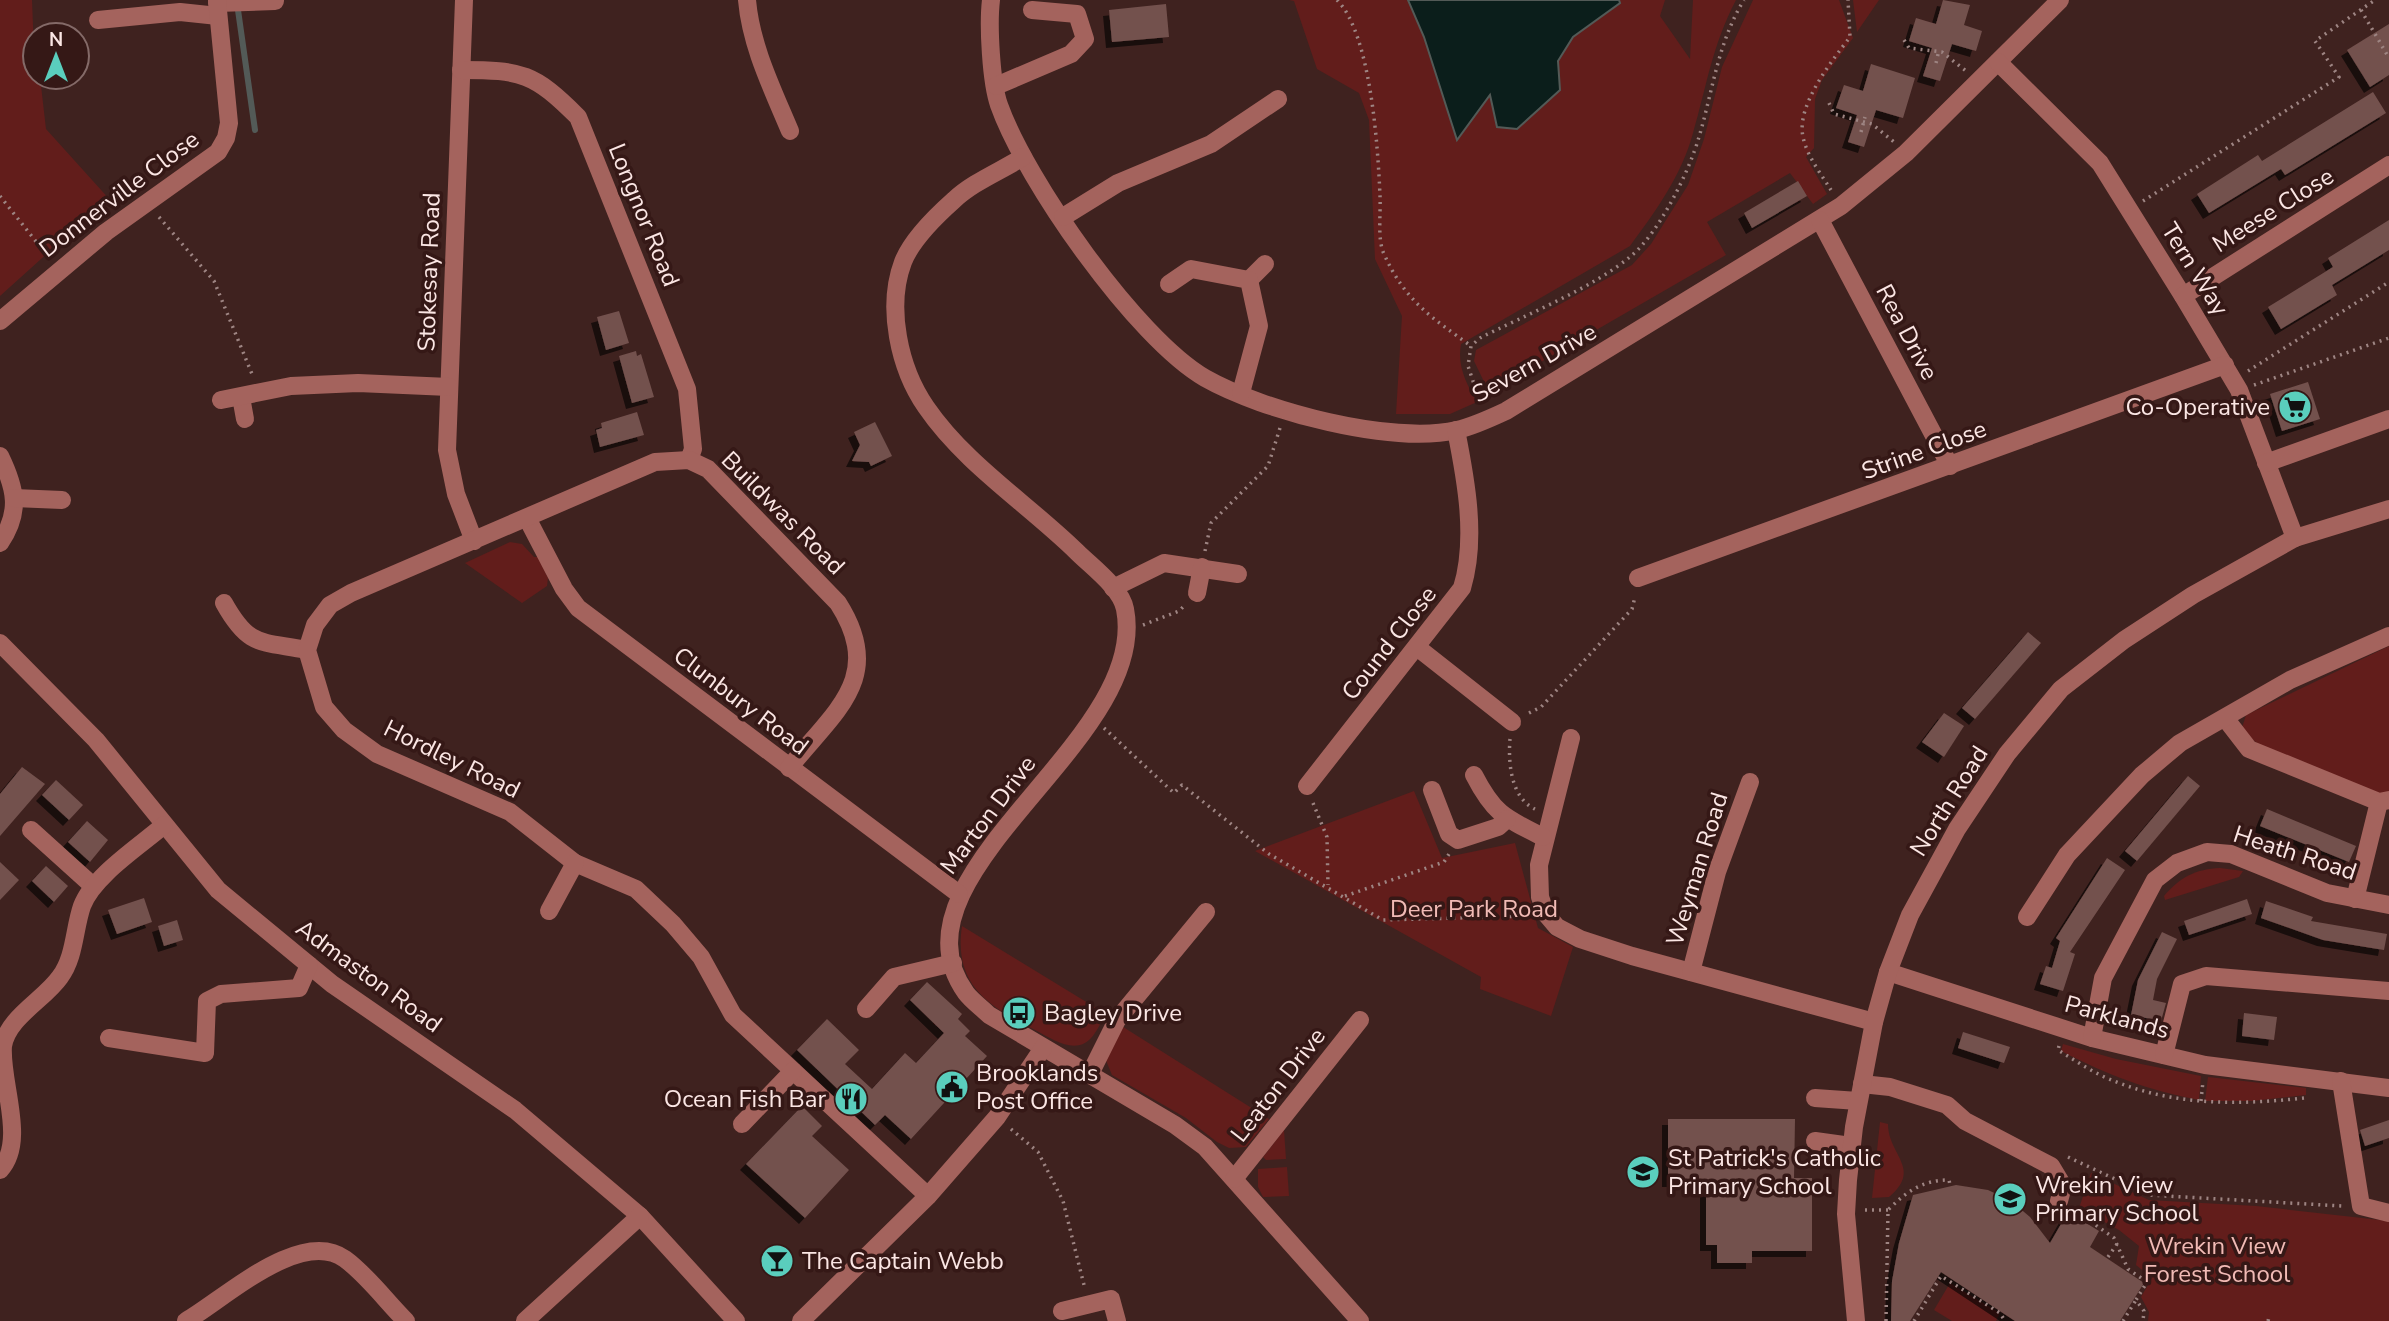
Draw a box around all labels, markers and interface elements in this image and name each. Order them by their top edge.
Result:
north arrow [21,21,91,91]
text: N [49,27,63,53]
street label: Donnerville Close [33,123,205,265]
street label: Longnor Road [601,139,687,291]
street label: Meese Close [2206,160,2340,260]
street label: Stokesay Road [410,192,448,352]
street label: Tern Way [2154,217,2236,322]
street label: Rea Drive [1868,278,1946,386]
street label: Severn Drive [1466,316,1602,410]
supermarket icon: Co-Operative [2276,388,2314,426]
place label: Co-Operative [2126,391,2270,423]
street label: Strine Close [1857,413,1991,487]
street label: Buildwas Road [714,444,852,582]
street label: Cound Close [1334,579,1444,707]
street label: Clunbury Road [667,640,815,762]
street label: Hordley Road [378,712,526,806]
street label: North Road [1902,740,1996,862]
street label: Marton Drive [933,749,1043,881]
street label: Weyman Road [1658,788,1736,950]
street label: Heath Road [2229,818,2361,888]
park label: Deer Park Road [1390,893,1558,925]
street label: Admaston Road [289,912,449,1040]
street label: Parklands [2061,988,2173,1046]
bus stop icon: Bagley Drive [1000,994,1038,1032]
place label: Bagley Drive [1044,997,1182,1029]
street label: Leaton Drive [1223,1021,1333,1149]
place label: Brooklands Post Office [976,1057,1098,1117]
public building icon: Brooklands Post Office [933,1068,971,1106]
restaurant icon: Ocean Fish Bar [832,1080,870,1118]
place label: Ocean Fish Bar [664,1083,826,1115]
place label: St Patrick's Catholic Primary School [1668,1142,1881,1202]
school or university icon: St Patrick's Catholic Primary School [1624,1153,1662,1191]
place label: Wrekin View Primary School [2035,1169,2199,1229]
school or university icon: Wrekin View Primary School [1991,1180,2029,1218]
park label: Wrekin View Forest School [2144,1230,2290,1290]
bar icon: The Captain Webb [758,1242,796,1280]
place label: The Captain Webb [802,1245,1004,1277]

